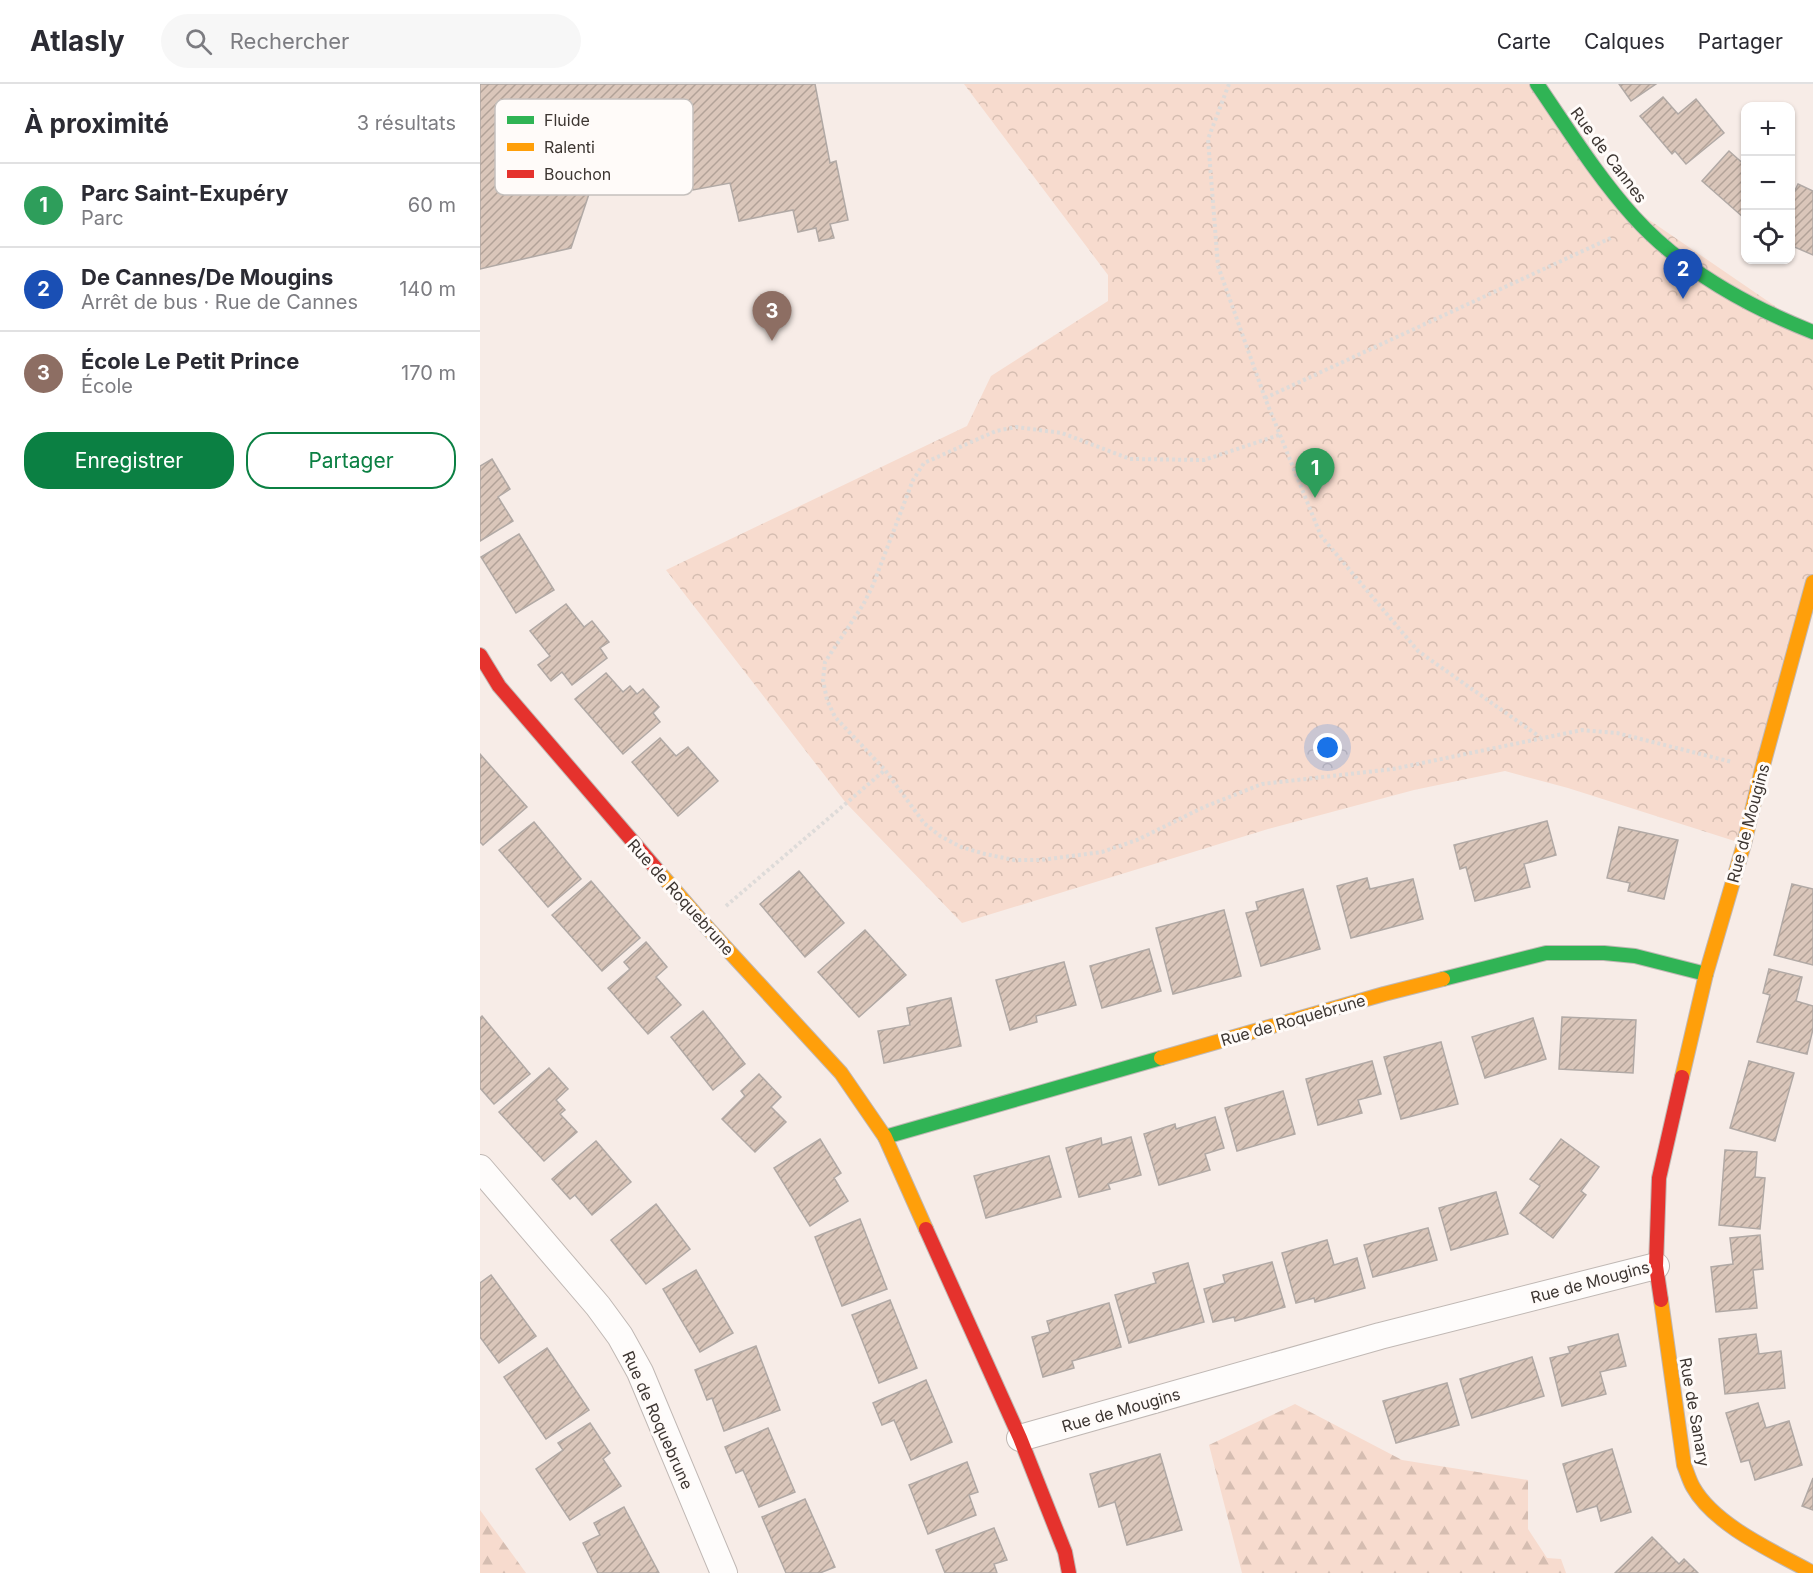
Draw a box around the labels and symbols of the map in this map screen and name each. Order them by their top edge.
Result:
legend [495,99,693,195]
street label: Rue de Cannes [1567,103,1651,207]
text: Fluide [544,110,590,130]
text: Ralenti [544,137,595,157]
text: Bouchon [544,164,611,184]
pin: 2 [1664,250,1702,299]
pin: 3 [752,292,792,341]
pin: 1 [1296,448,1334,498]
your location [1313,733,1342,762]
street label: Rue de Mougins [1723,761,1773,885]
street label: Rue de Roquebrune [624,835,738,959]
street label: Rue de Roquebrune [1218,990,1368,1050]
street label: Rue de Mougins [1528,1257,1652,1307]
street label: Rue de Roquebrune [618,1348,698,1492]
street label: Rue de Sanary [1676,1356,1714,1468]
street label: Rue de Mougins [1059,1384,1183,1436]

